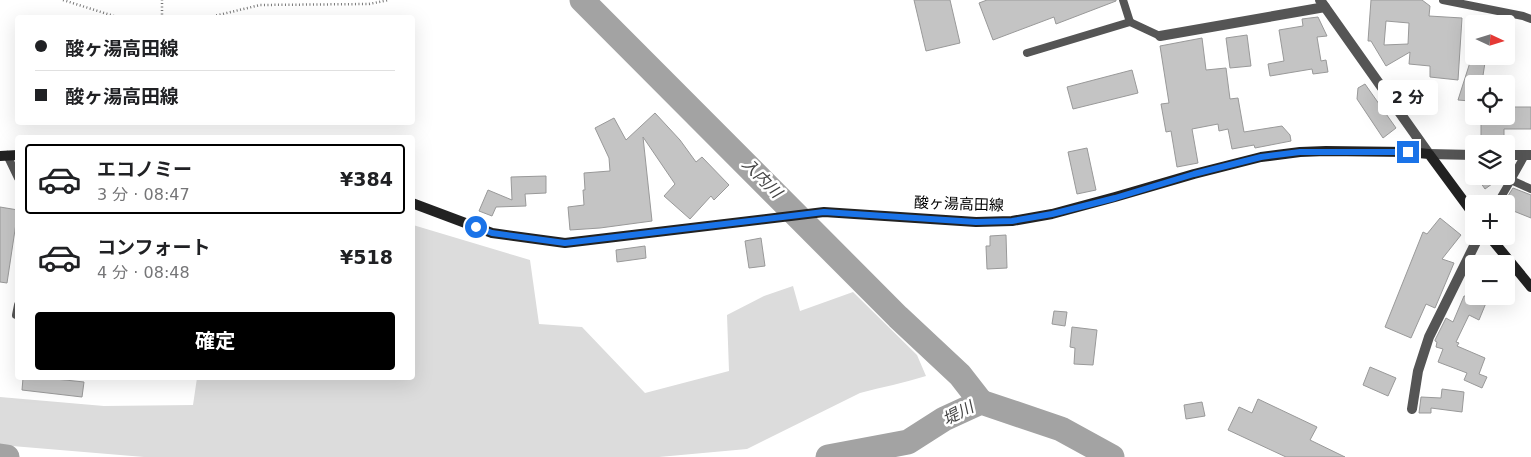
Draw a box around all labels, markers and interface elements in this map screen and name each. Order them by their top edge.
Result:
north arrow [1465,15,1515,65]
map controls [1465,15,1515,305]
text: 酸ヶ湯高田線 [65,37,179,59]
button: locate [1465,75,1515,125]
callout: 2 分 [1378,80,1438,114]
text: 酸ヶ湯高田線 [65,85,179,107]
text: 2 分 [1392,88,1424,107]
button: layers [1465,135,1515,185]
route end [1397,141,1419,163]
water label: 入内川 [738,154,787,203]
icon: car [37,157,82,202]
text: エコノミー [97,158,192,180]
text: ¥384 [340,168,393,190]
text: 3 分 · 08:47 [97,185,190,204]
street label: 酸ヶ湯高田線 [914,193,1004,215]
button: + [1465,195,1515,245]
route start [465,216,487,238]
icon: car [37,235,82,280]
text: コンフォート [97,236,210,258]
text: ¥518 [340,246,393,268]
button: − [1465,255,1515,305]
text: 4 分 · 08:48 [97,263,190,282]
button: 確定 [35,312,395,370]
water label: 堤川 [939,396,978,429]

